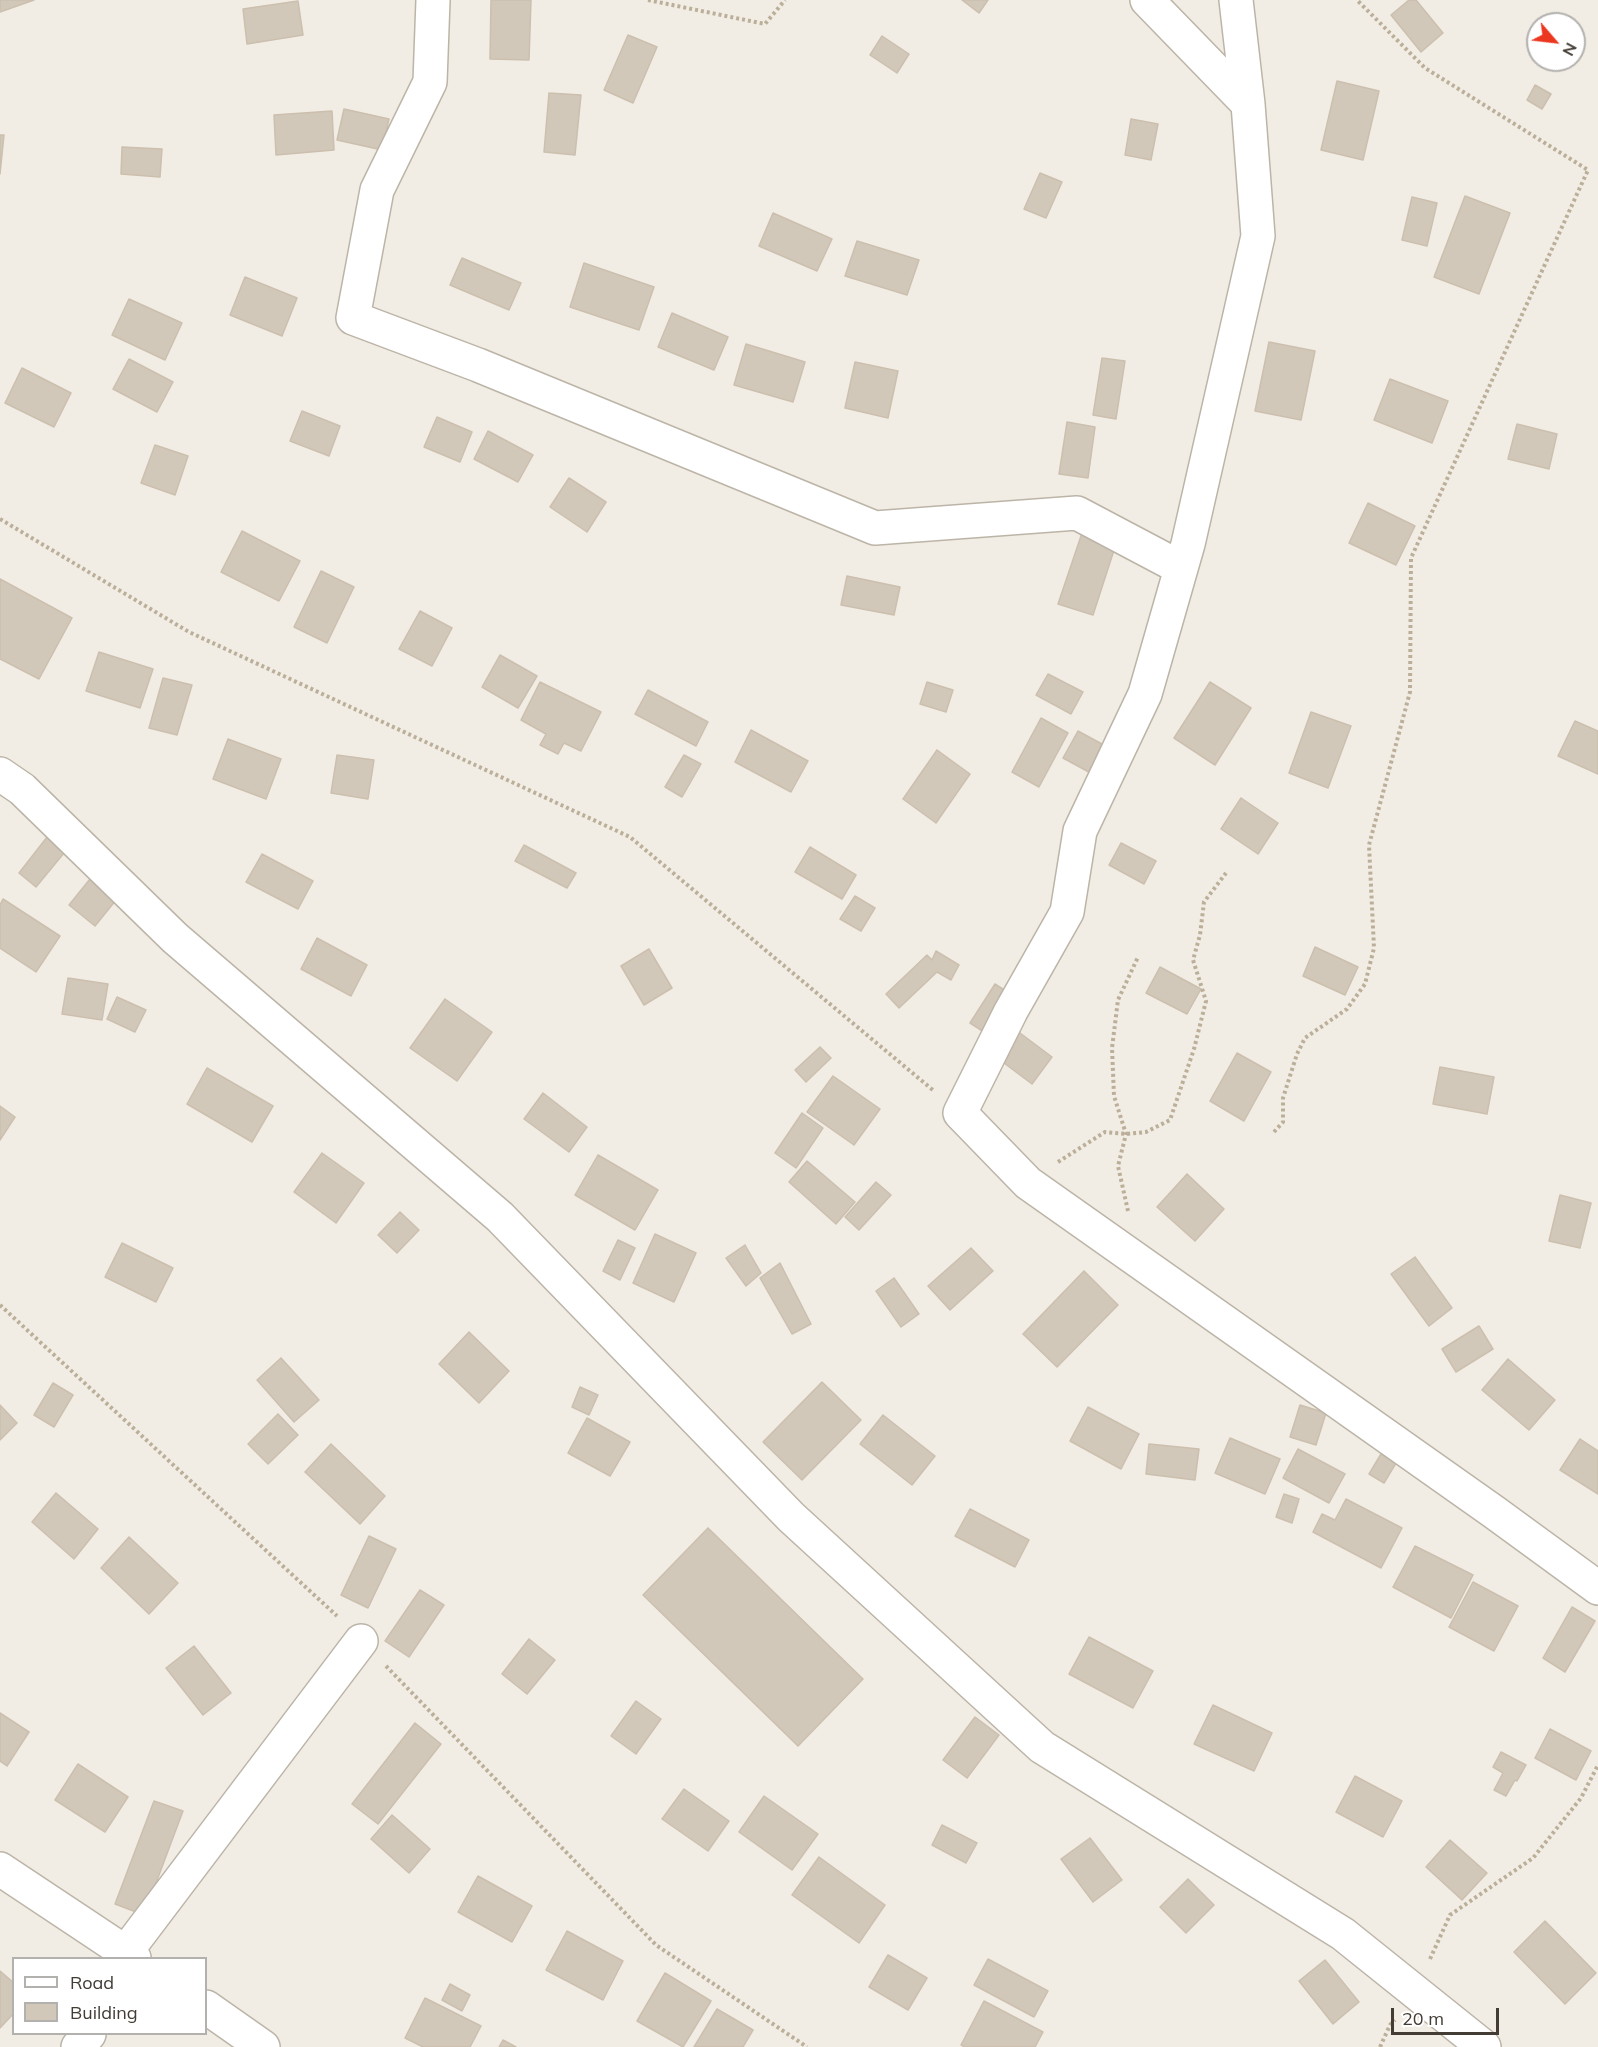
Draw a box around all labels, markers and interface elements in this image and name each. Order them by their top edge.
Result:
north arrow [1526,12,1586,72]
text: N [1558,39,1582,60]
legend [12,1957,207,2035]
text: Road [70,1971,114,1994]
scale bar [1394,1996,1502,2034]
text: Building [70,2001,138,2024]
text: 20 m [1402,2007,1444,2030]

